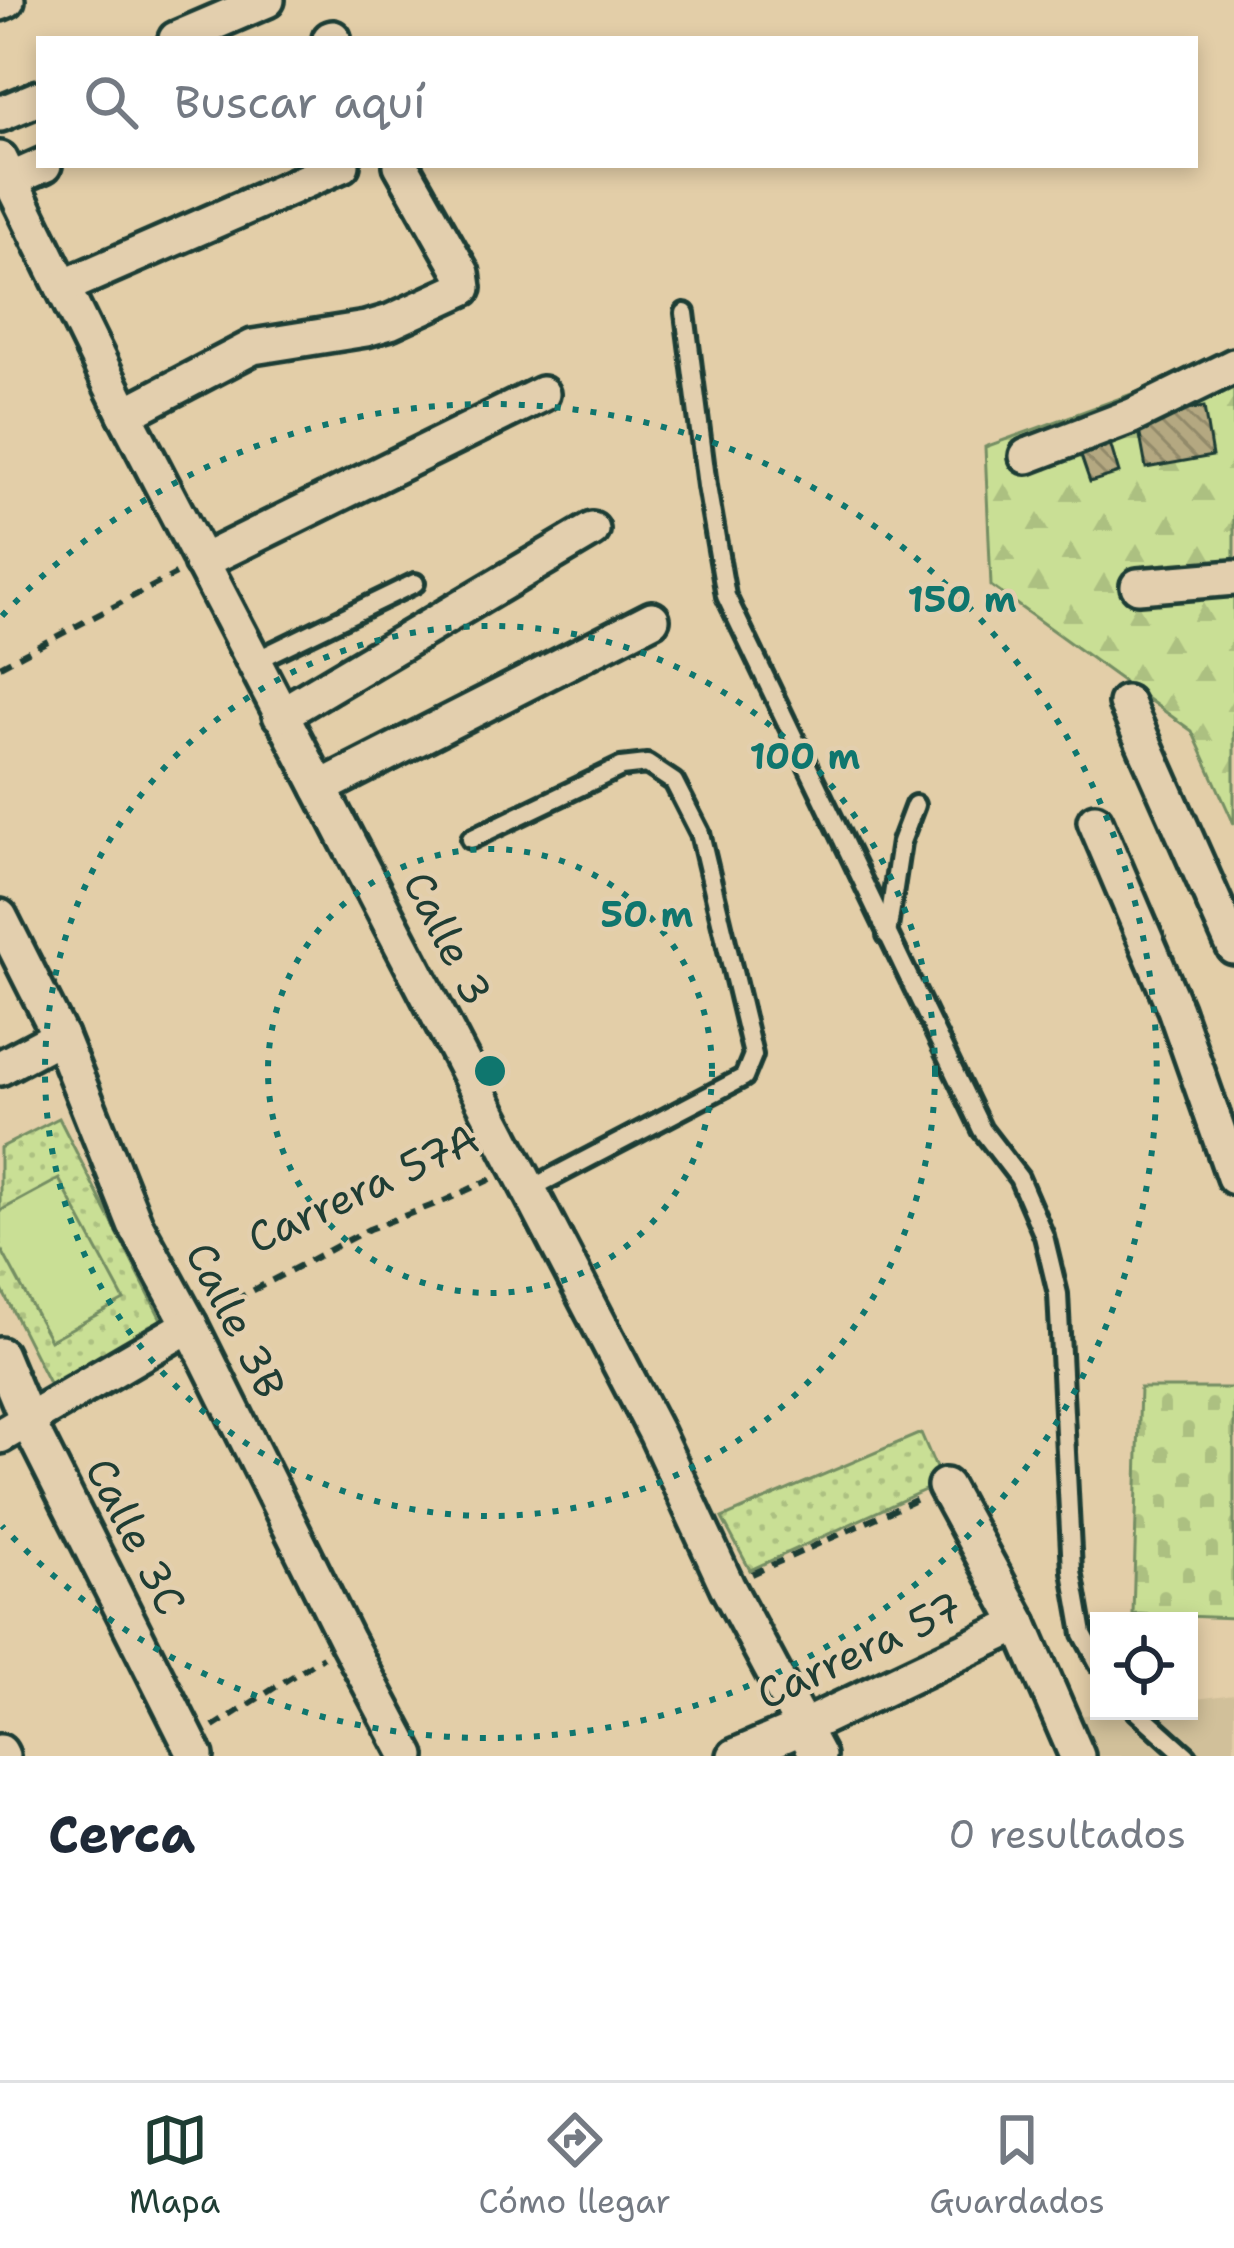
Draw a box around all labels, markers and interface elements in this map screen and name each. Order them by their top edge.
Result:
search box [36,36,1198,168]
icon: search [78,69,144,135]
text: Buscar aquí [174,72,426,132]
text: 150 m [907,575,1017,624]
text: 100 m [750,732,861,781]
street label: Calle 3 [390,861,506,1015]
text: 50 m [601,890,694,939]
centre of rings [469,1050,511,1092]
street label: Carrera 57A [238,1110,488,1266]
street label: Calle 3B [173,1232,299,1408]
street label: Calle 3C [73,1448,199,1624]
street label: Carrera 57 [747,1578,971,1722]
map controls [1090,1612,1198,1720]
button: locate [1090,1612,1198,1720]
text: Cerca [48,1800,195,1868]
text: 0 resultados [948,1808,1186,1860]
tab: Mapa [129,2107,220,2224]
tab: Cómo llegar [479,2107,671,2224]
tab: Guardados [929,2107,1105,2224]

